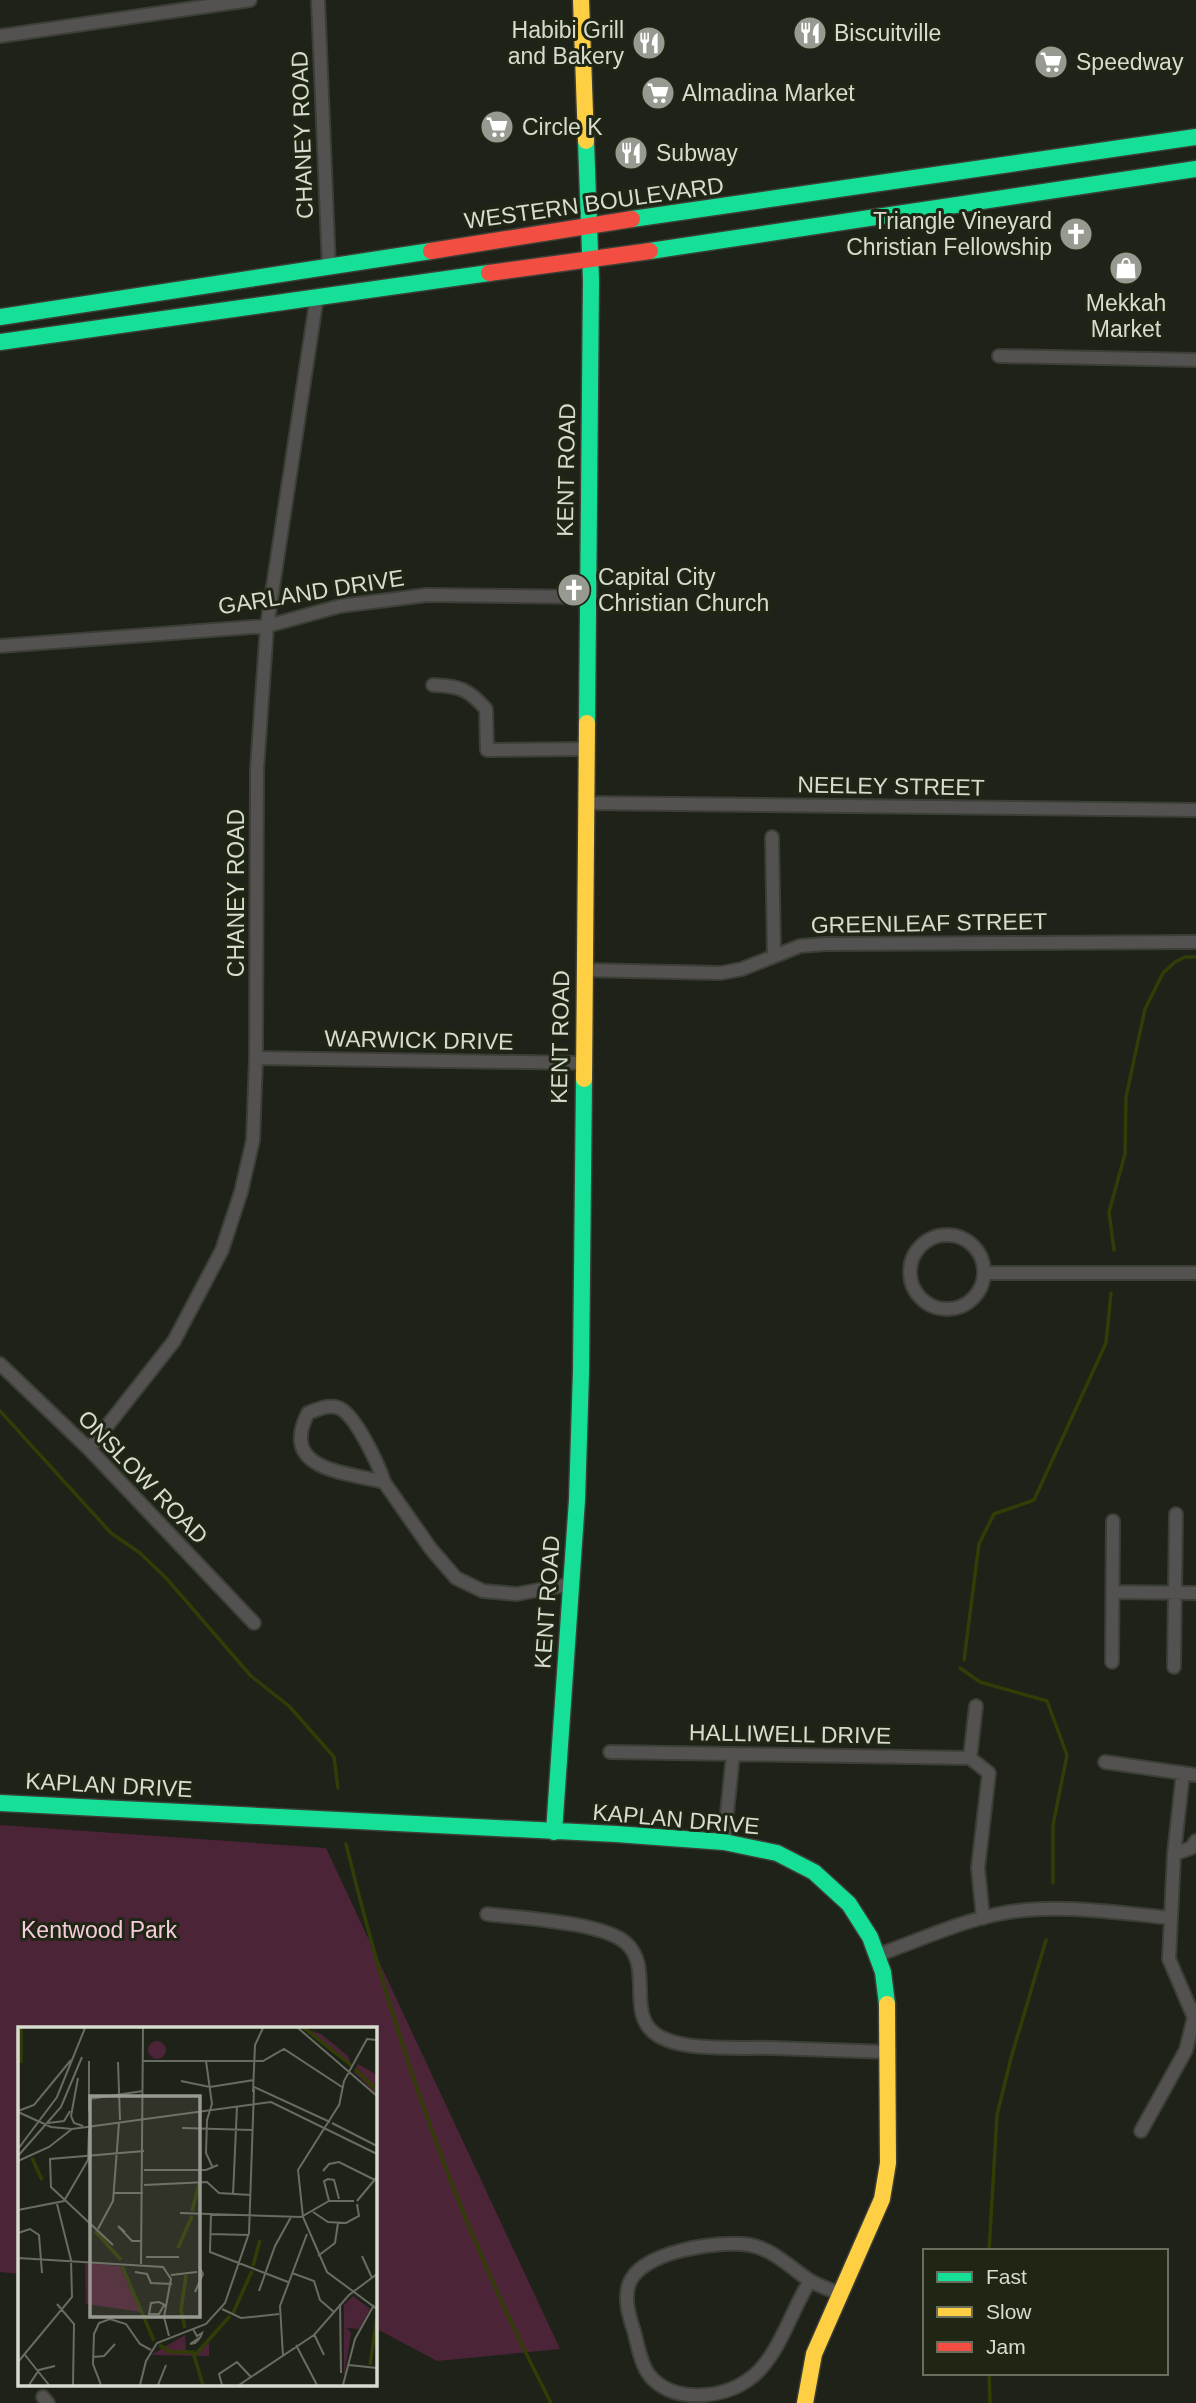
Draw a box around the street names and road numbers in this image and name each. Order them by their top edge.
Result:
street label: CHANEY ROAD [286,50,318,220]
street label: WESTERN BOULEVARD [463,172,725,234]
street label: KENT ROAD [552,403,580,537]
street label: GARLAND DRIVE [216,564,406,620]
street label: NEELEY STREET [797,771,985,801]
street label: CHANEY ROAD [223,809,249,977]
street label: GREENLEAF STREET [811,908,1047,938]
street label: KENT ROAD [546,970,574,1104]
street label: WARWICK DRIVE [324,1025,514,1055]
street label: ONSLOW ROAD [73,1405,213,1549]
street label: KENT ROAD [529,1534,565,1670]
street label: HALLIWELL DRIVE [689,1719,891,1749]
street label: KAPLAN DRIVE [25,1768,193,1802]
street label: KAPLAN DRIVE [591,1799,761,1839]

